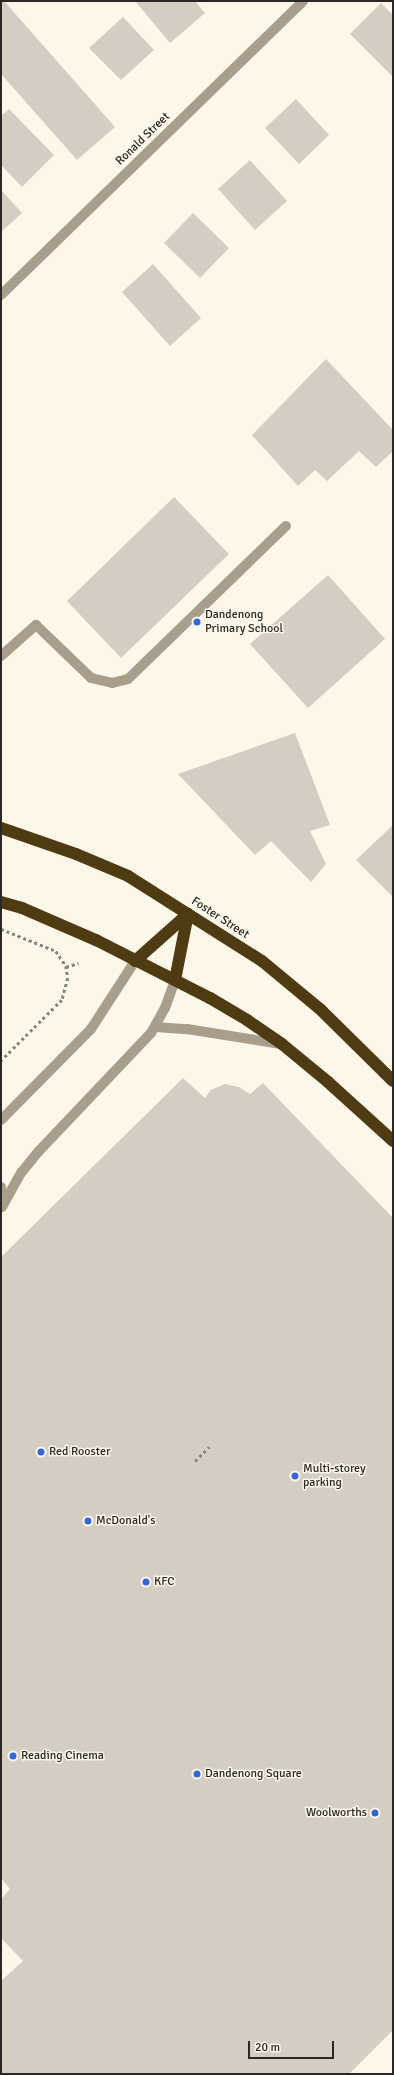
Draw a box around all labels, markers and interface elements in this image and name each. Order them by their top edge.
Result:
street label: Ronald Street [113,110,173,168]
place label: Dandenong Primary School [205,608,283,636]
marker: Dandenong Primary School [192,617,202,627]
street label: Foster Street [188,894,252,942]
place label: Red Rooster [49,1445,110,1459]
marker: Red Rooster [36,1447,46,1457]
place label: Multi-storey parking [303,1462,366,1490]
marker: Multi-storey parking [290,1471,300,1481]
place label: McDonald's [96,1514,156,1528]
marker: McDonald's [83,1516,93,1526]
place label: KFC [154,1575,175,1589]
marker: KFC [141,1577,151,1587]
place label: Reading Cinema [21,1749,104,1763]
marker: Reading Cinema [8,1751,18,1761]
place label: Dandenong Square [205,1767,302,1781]
marker: Dandenong Square [192,1769,202,1779]
place label: Woolworths [306,1806,367,1820]
marker: Woolworths [370,1808,380,1818]
scale bar [250,2033,336,2059]
text: 20 m [255,2040,280,2055]

